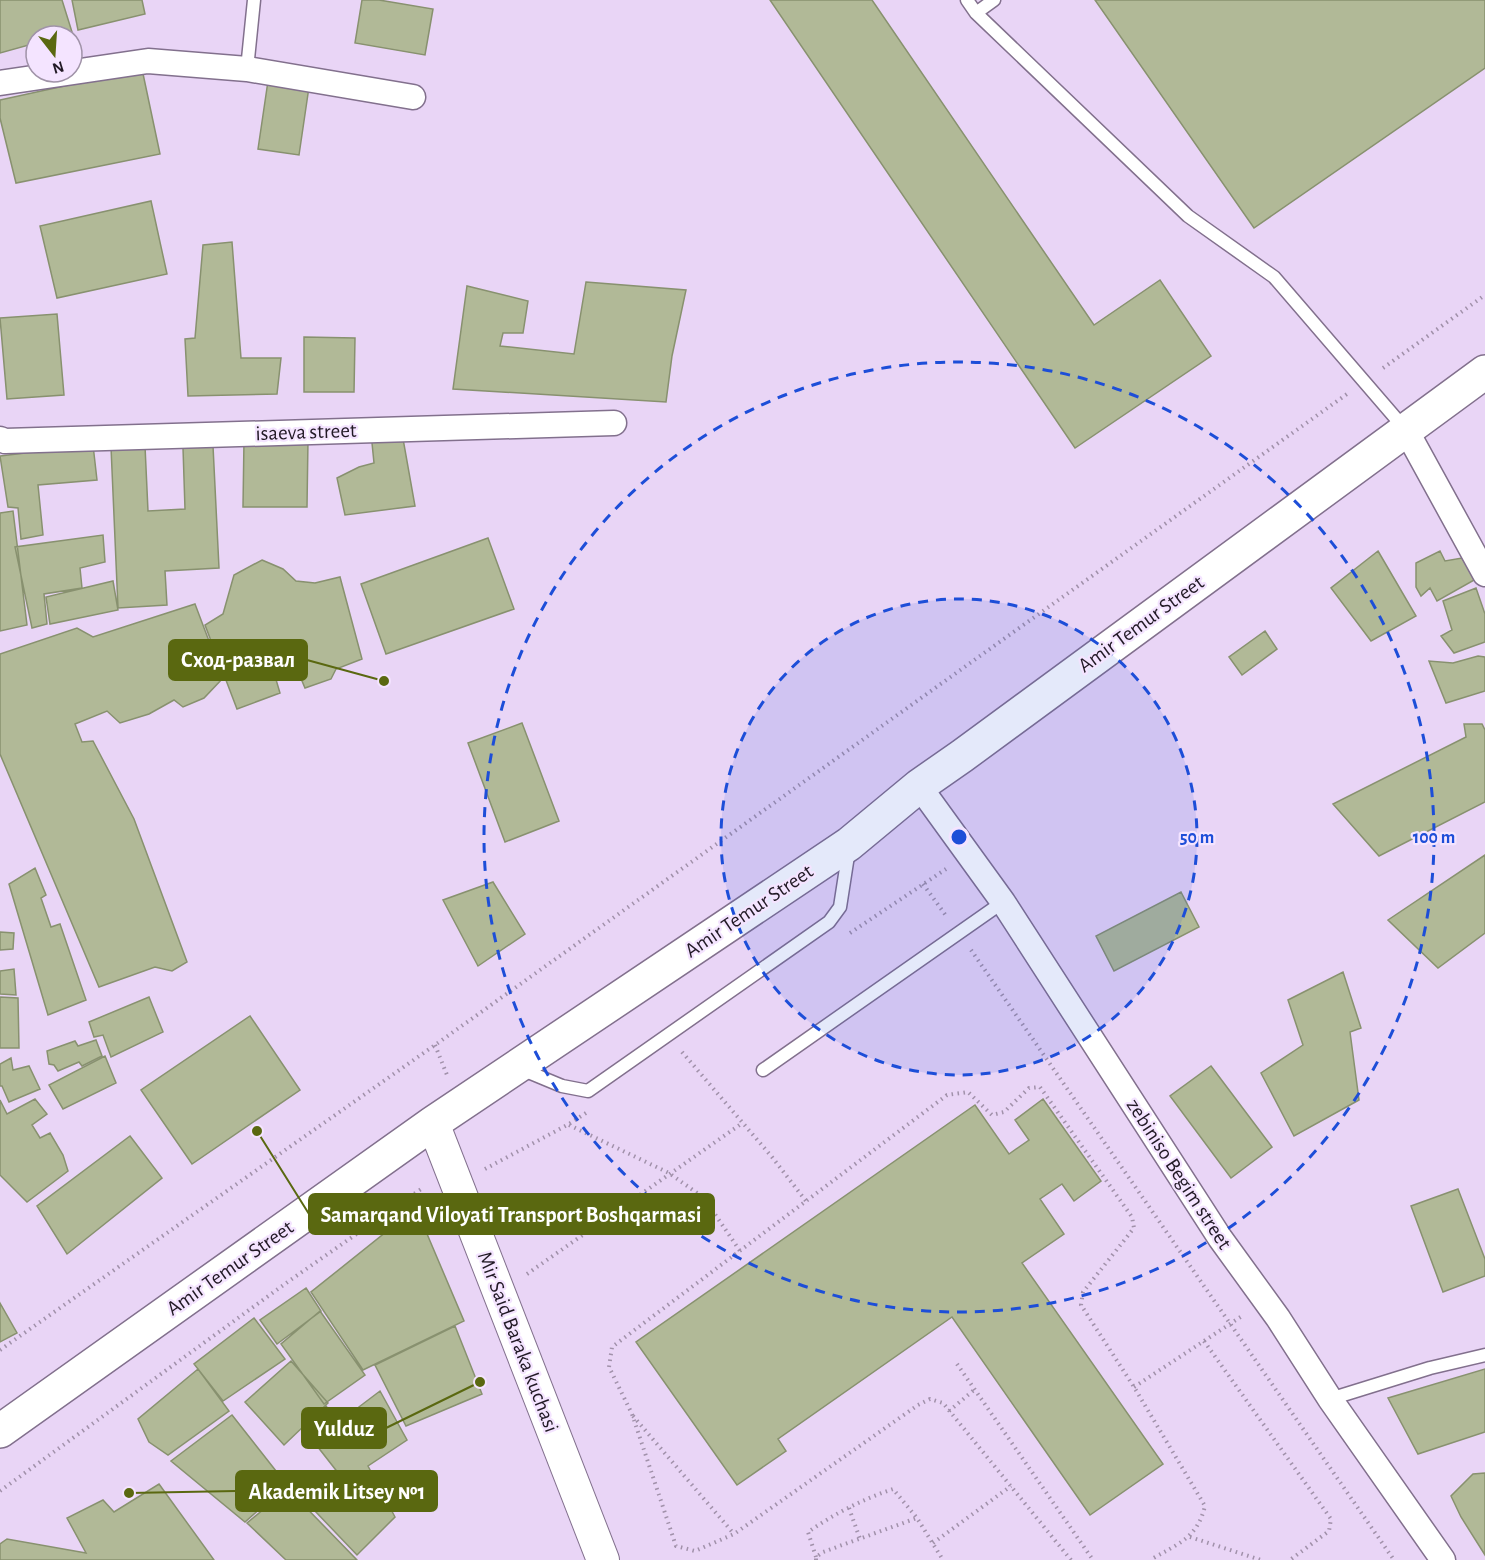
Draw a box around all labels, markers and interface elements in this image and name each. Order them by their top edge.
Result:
north arrow [24,24,84,84]
text: N [50,58,66,77]
street label: isaeva street [255,420,357,444]
street label: Amir Temur Street [1074,571,1208,676]
callout: Сход-развал [169,640,307,680]
text: Сход-развал [181,649,295,671]
centre of rings [949,827,969,847]
text: 50 m [1180,829,1214,847]
text: 100 m [1413,829,1455,847]
street label: Amir Temur Street [681,860,817,962]
street label: zebiniso Begim street [1123,1095,1236,1253]
callout: Samarqand Viloyati Transport Boshqarmasi [309,1194,714,1234]
text: Samarqand Viloyati Transport Boshqarmasi [320,1204,702,1227]
street label: Amir Temur Street [163,1216,298,1320]
street label: Mir Said Baraka kuchasi [474,1249,562,1435]
callout: Yulduz [302,1408,386,1448]
text: Yulduz [314,1418,374,1440]
callout: Akademik Litsey №1 [236,1471,437,1511]
text: Akademik Litsey №1 [249,1481,425,1504]

